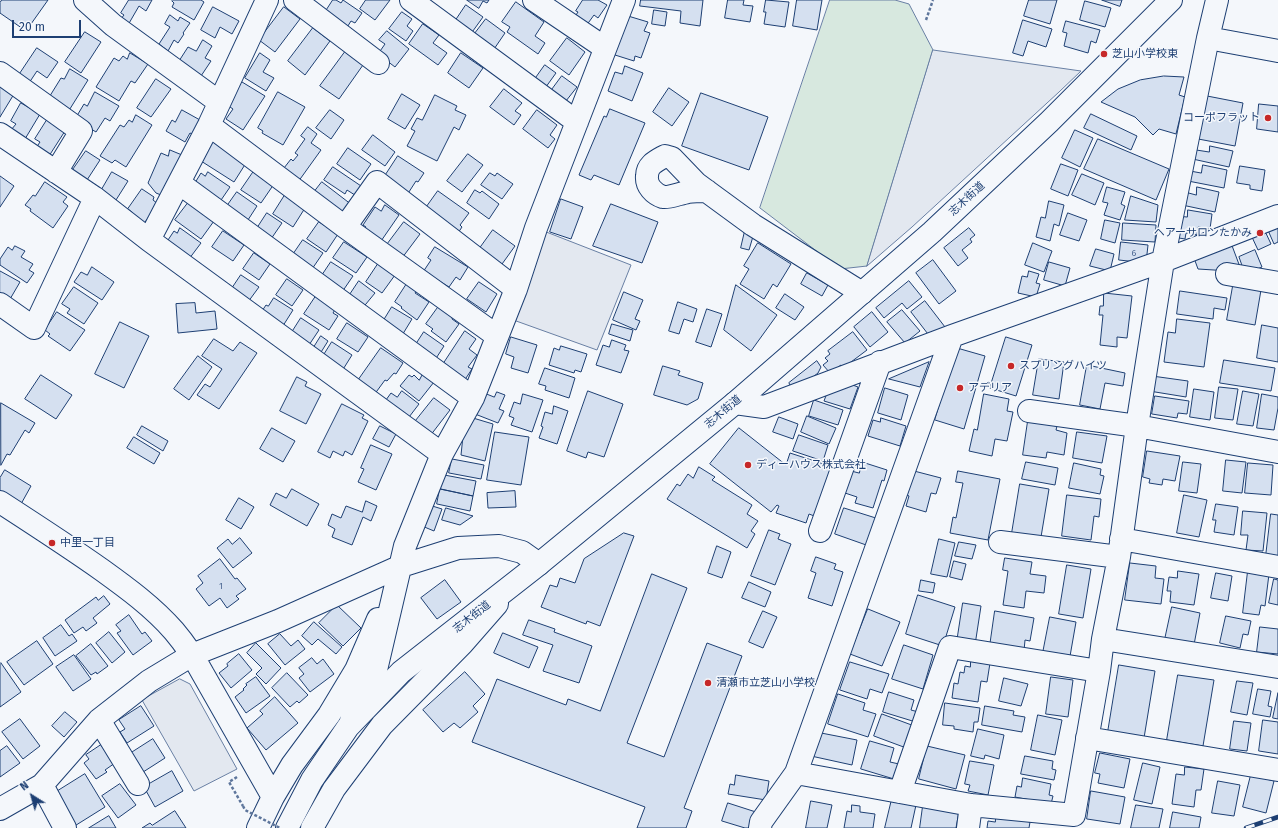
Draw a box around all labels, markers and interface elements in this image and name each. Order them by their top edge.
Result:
scale bar [14,12,83,38]
text: 20 m [19,20,45,34]
place label: 芝山小学校東 [1112,47,1178,61]
marker: 芝山小学校東 [1099,49,1109,59]
place label: コーポフラット [1183,111,1260,125]
marker: コーポフラット [1263,113,1273,123]
street label: 志木街道 [946,179,988,219]
place label: ヘアーサロンたかみ [1154,226,1252,240]
marker: ヘアーサロンたかみ [1255,228,1265,238]
house number: 6 [1132,248,1136,258]
place label: スプリングハイツ [1019,359,1107,373]
marker: スプリングハイツ [1006,361,1016,371]
place label: アデリア [968,381,1012,395]
marker: アデリア [955,383,965,393]
street label: 志木街道 [702,393,744,431]
place label: ディーハウス株式会社 [756,458,866,472]
marker: ディーハウス株式会社 [743,460,753,470]
place label: 中里一丁目 [60,536,115,550]
marker: 中里一丁目 [47,538,57,548]
house number: 1 [219,581,223,591]
street label: 志木街道 [451,598,493,636]
place label: 清瀬市立芝山小学校 [716,676,815,690]
marker: 清瀬市立芝山小学校 [703,678,713,688]
north arrow [12,776,52,816]
text: N [18,779,31,793]

